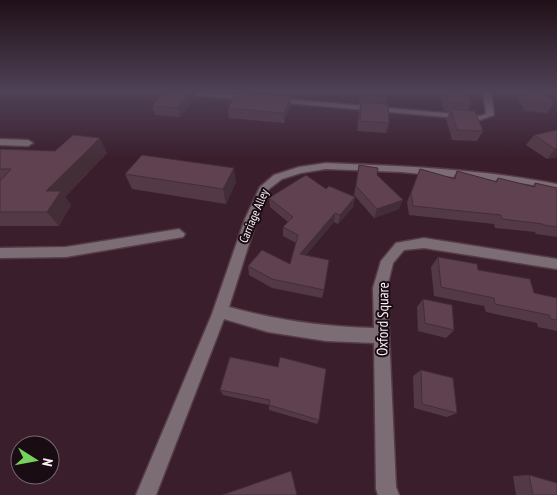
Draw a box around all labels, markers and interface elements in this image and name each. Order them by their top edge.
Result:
street label: Carriage Alley [235,186,272,245]
street label: Oxford Square [372,282,393,356]
north arrow [10,435,60,485]
text: N [38,457,57,468]

